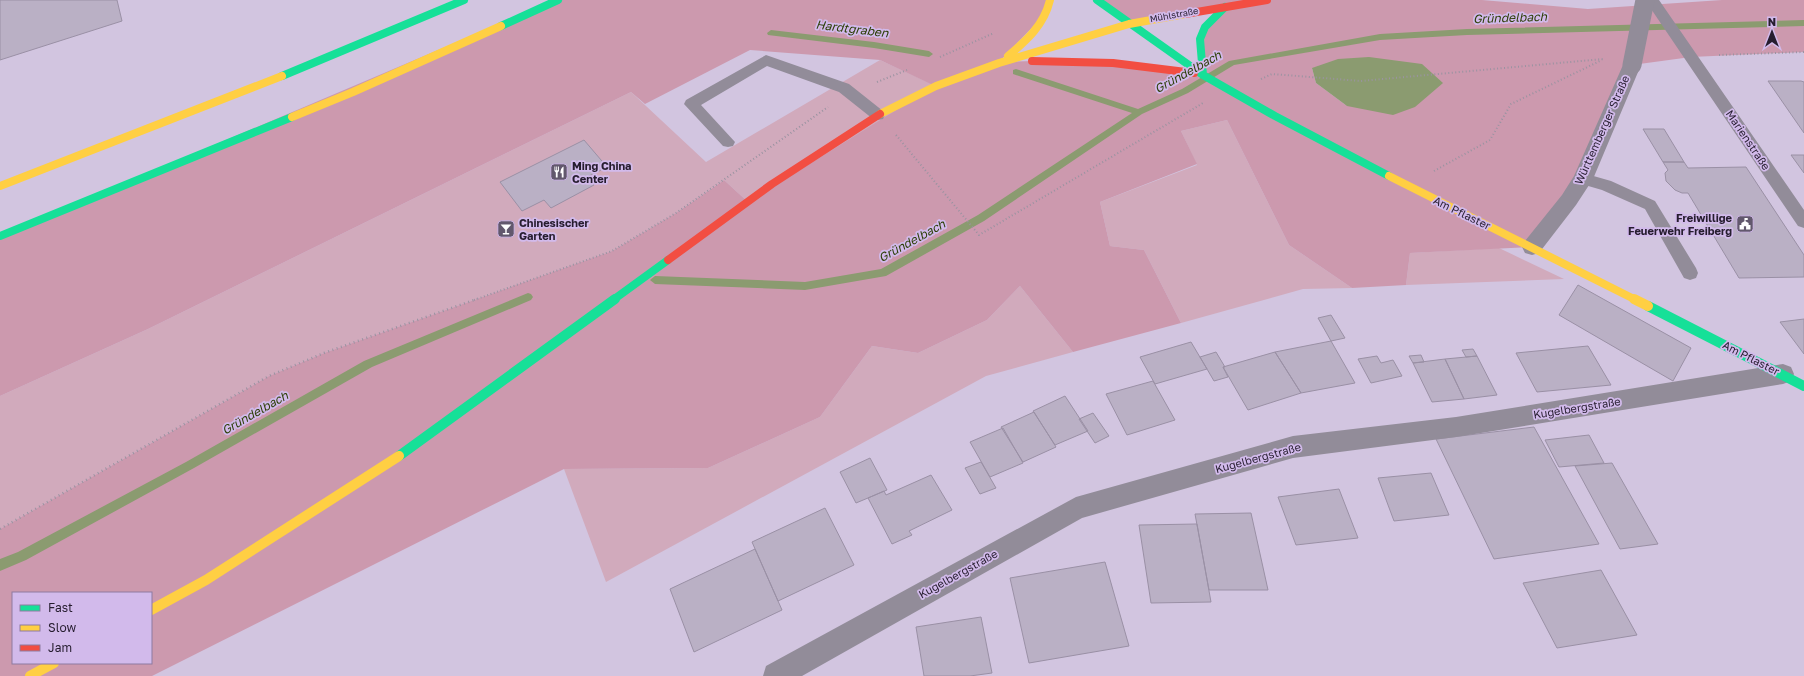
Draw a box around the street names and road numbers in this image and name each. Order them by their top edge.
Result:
street label: Mühlstraße [1149,5,1199,24]
street label: Württemberger Straße [1572,73,1632,186]
street label: Marienstraße [1724,107,1773,172]
street label: Am Pflaster [1432,193,1493,232]
street label: Am Pflaster [1721,338,1782,378]
street label: Kugelbergstraße [1532,394,1621,421]
street label: Kugelbergstraße [1214,440,1302,475]
street label: Kugelbergstraße [916,547,999,601]

